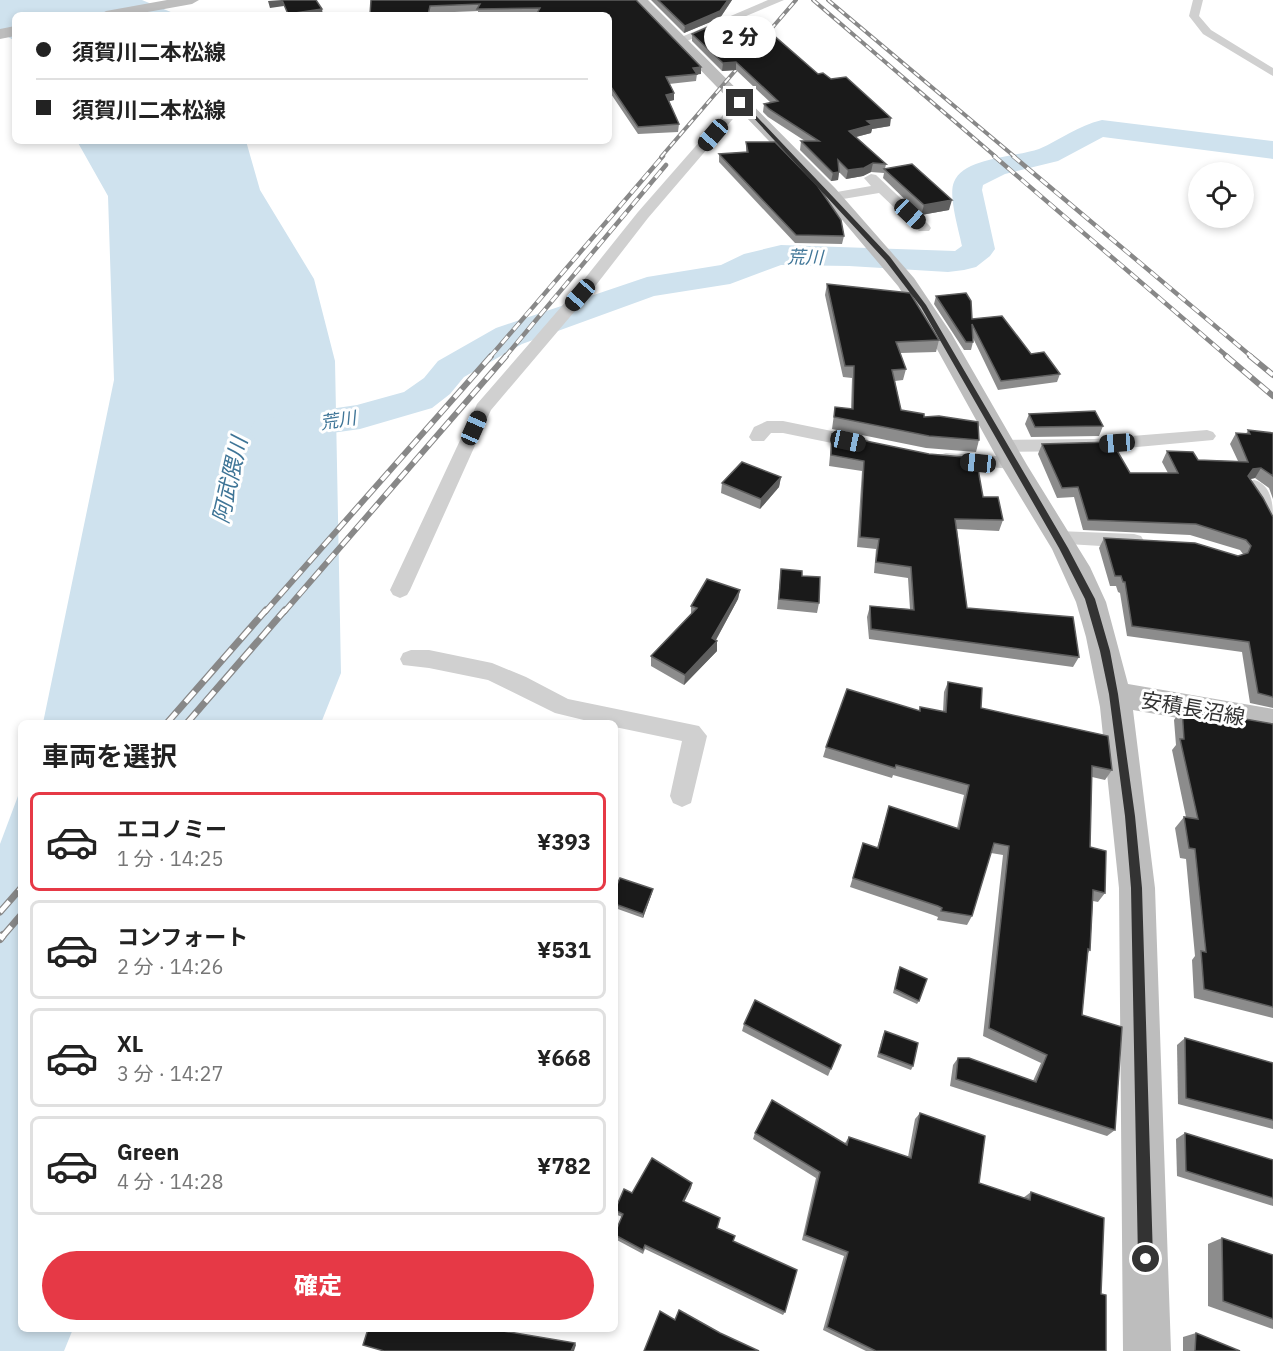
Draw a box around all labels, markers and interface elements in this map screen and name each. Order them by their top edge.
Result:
callout: 2 分 [704,16,776,58]
text: 2 分 [722,23,758,50]
text: 須賀川二本松線 [72,37,226,66]
route end [726,89,753,116]
text: 須賀川二本松線 [72,95,226,124]
car [694,116,732,154]
map controls [1188,162,1254,228]
button: locate [1188,162,1254,228]
car [891,195,929,233]
water label: 荒川 [787,245,825,269]
car [561,276,599,314]
water label: 荒川 [318,406,360,434]
car [458,408,490,448]
car [829,428,867,454]
water label: 阿武隈川 [205,432,253,526]
car [1098,433,1136,453]
car [959,452,997,474]
street label: 安積長沼線 [1139,685,1247,731]
text: 車両を選択 [42,738,177,773]
text: エコノミー [117,814,227,843]
icon: car [45,815,99,869]
text: ¥393 [537,827,591,856]
text: 1 分 · 14:25 [117,845,224,872]
text: コンフォート [117,922,248,951]
icon: car [45,923,99,977]
text: ¥531 [537,935,591,964]
text: 2 分 · 14:26 [117,953,224,980]
text: XL [117,1029,143,1058]
icon: car [45,1031,99,1085]
text: ¥668 [537,1043,591,1072]
text: 3 分 · 14:27 [117,1060,224,1087]
text: Green [117,1137,179,1166]
icon: car [45,1139,99,1193]
text: ¥782 [537,1151,591,1180]
text: 4 分 · 14:28 [117,1168,224,1195]
route start [1132,1245,1159,1272]
button: 確定 [42,1251,594,1320]

